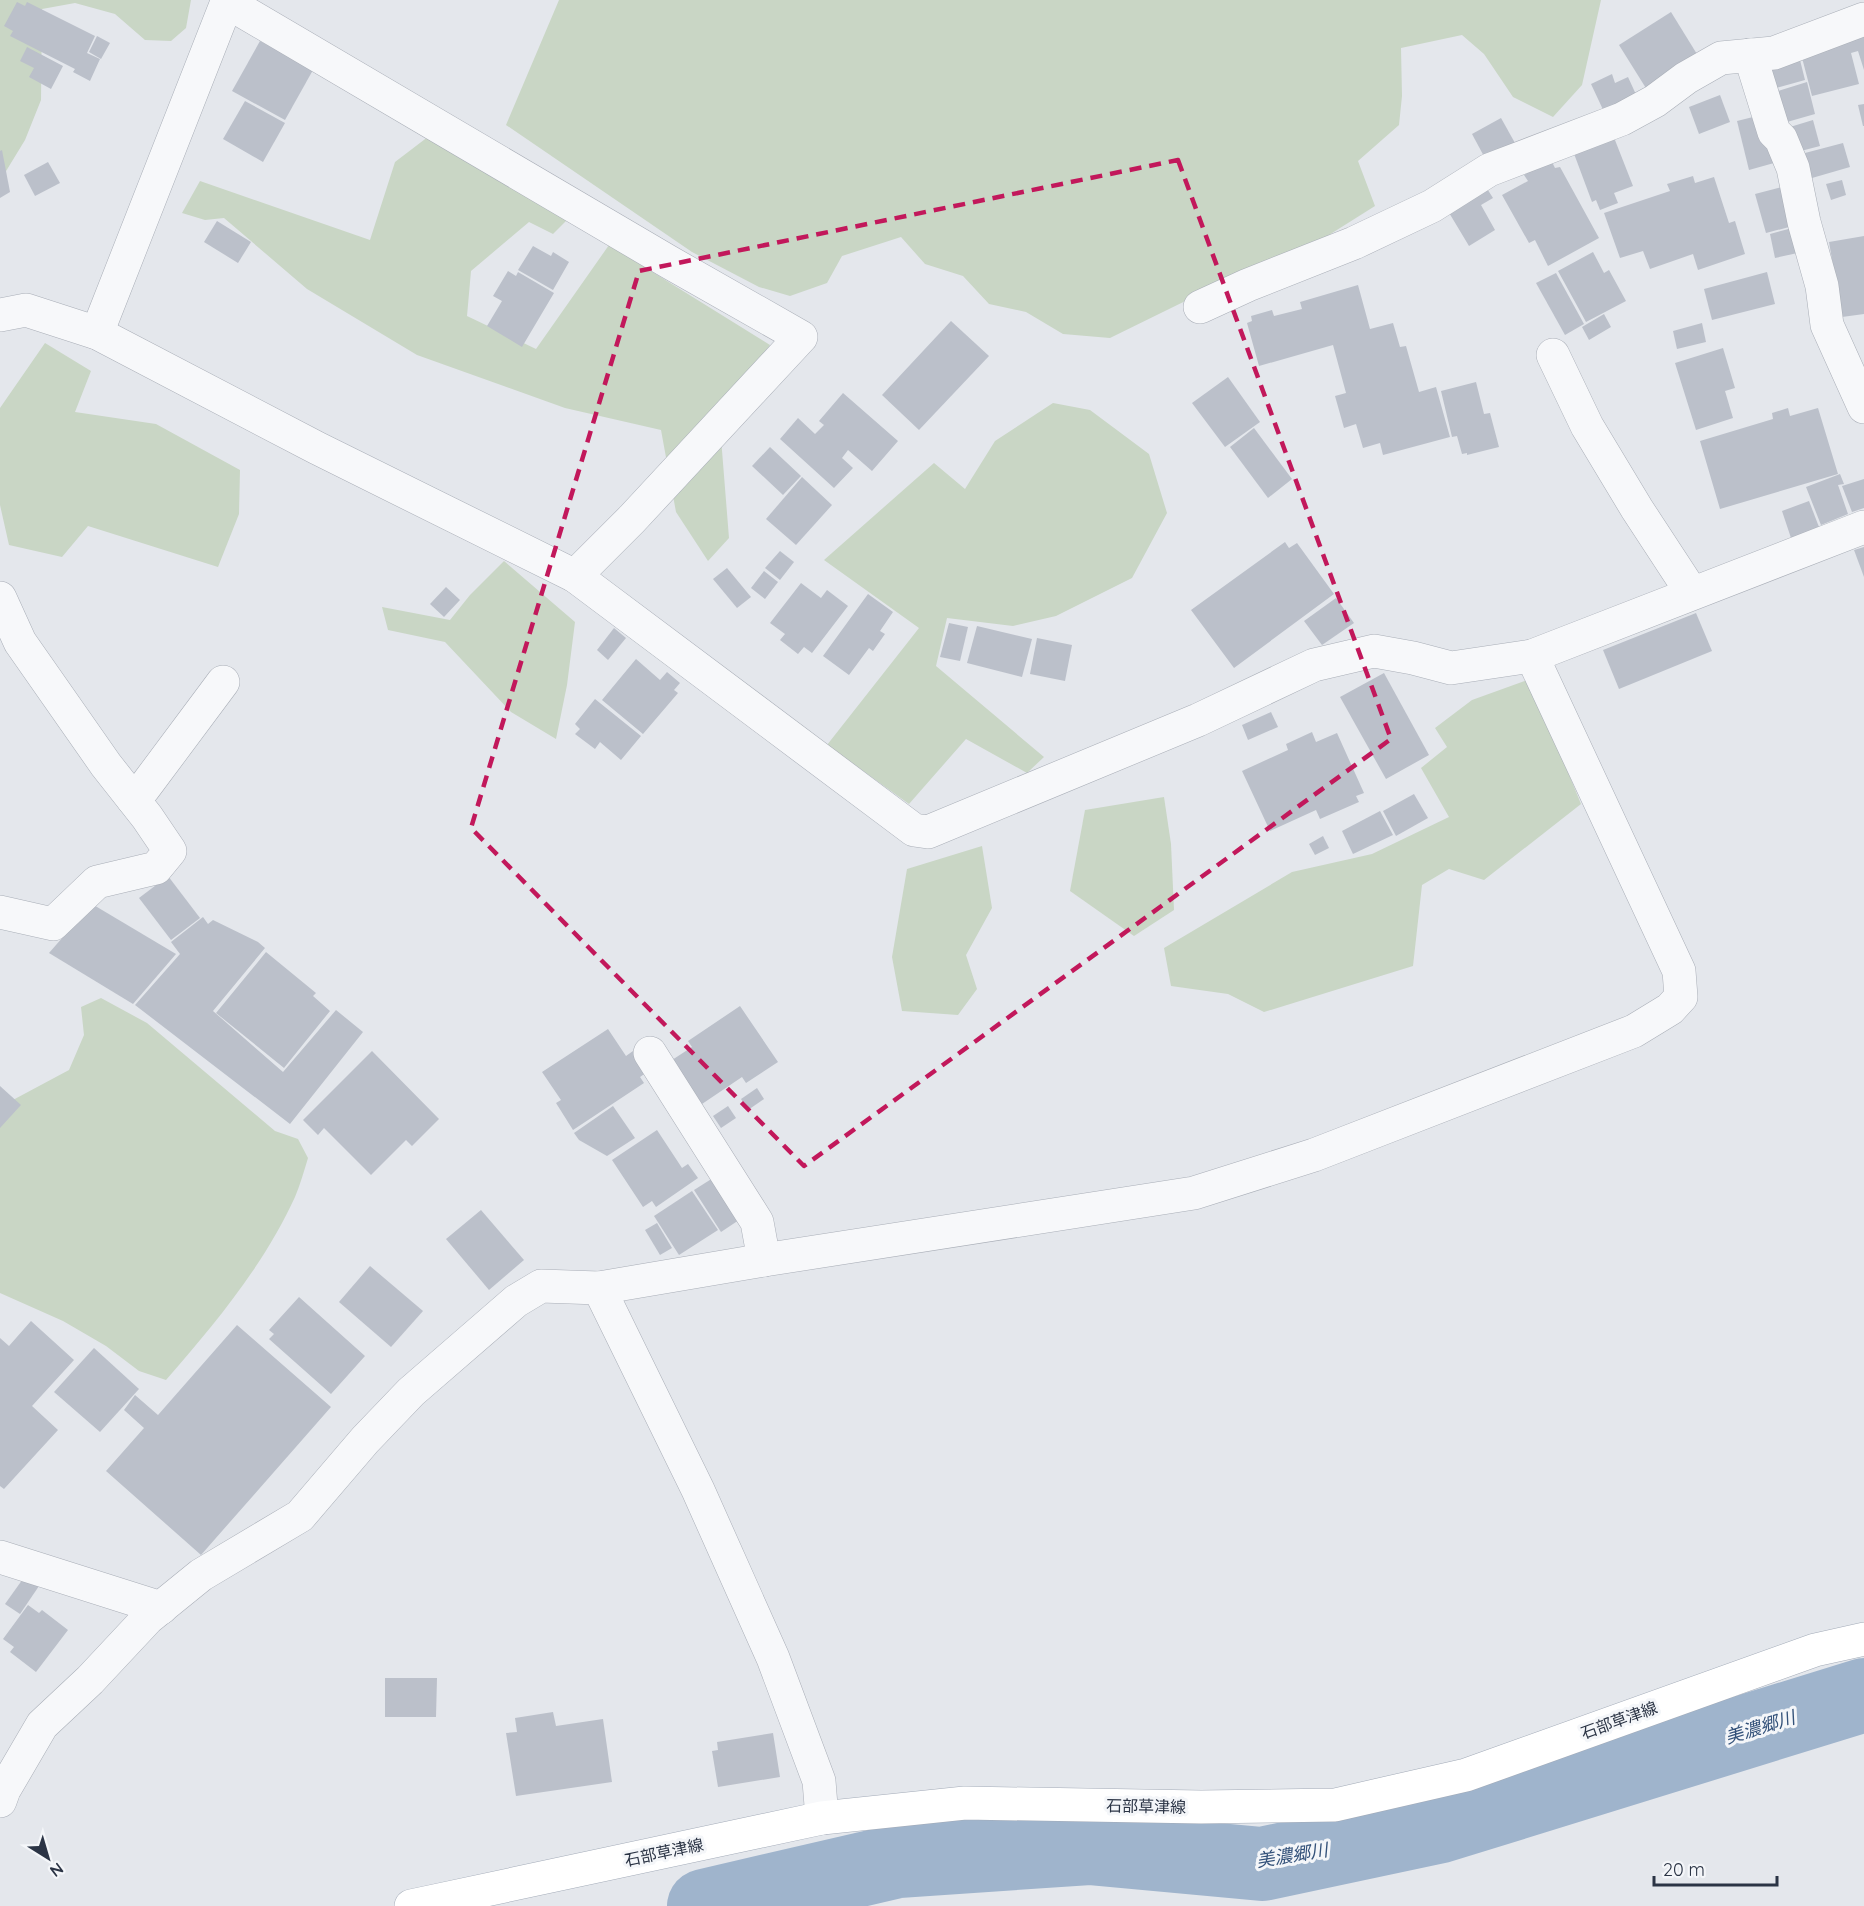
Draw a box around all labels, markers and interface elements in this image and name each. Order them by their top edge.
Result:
street label: 石部草津線 [1578,1697,1660,1743]
water label: 美濃郷川 [1722,1705,1800,1749]
street label: 石部草津線 [1106,1795,1186,1817]
north arrow [18,1828,78,1888]
street label: 石部草津線 [623,1834,705,1870]
water label: 美濃郷川 [1255,1838,1331,1872]
scale bar [1654,1849,1777,1887]
text: N [46,1858,68,1882]
text: 20 m [1663,1858,1705,1881]

